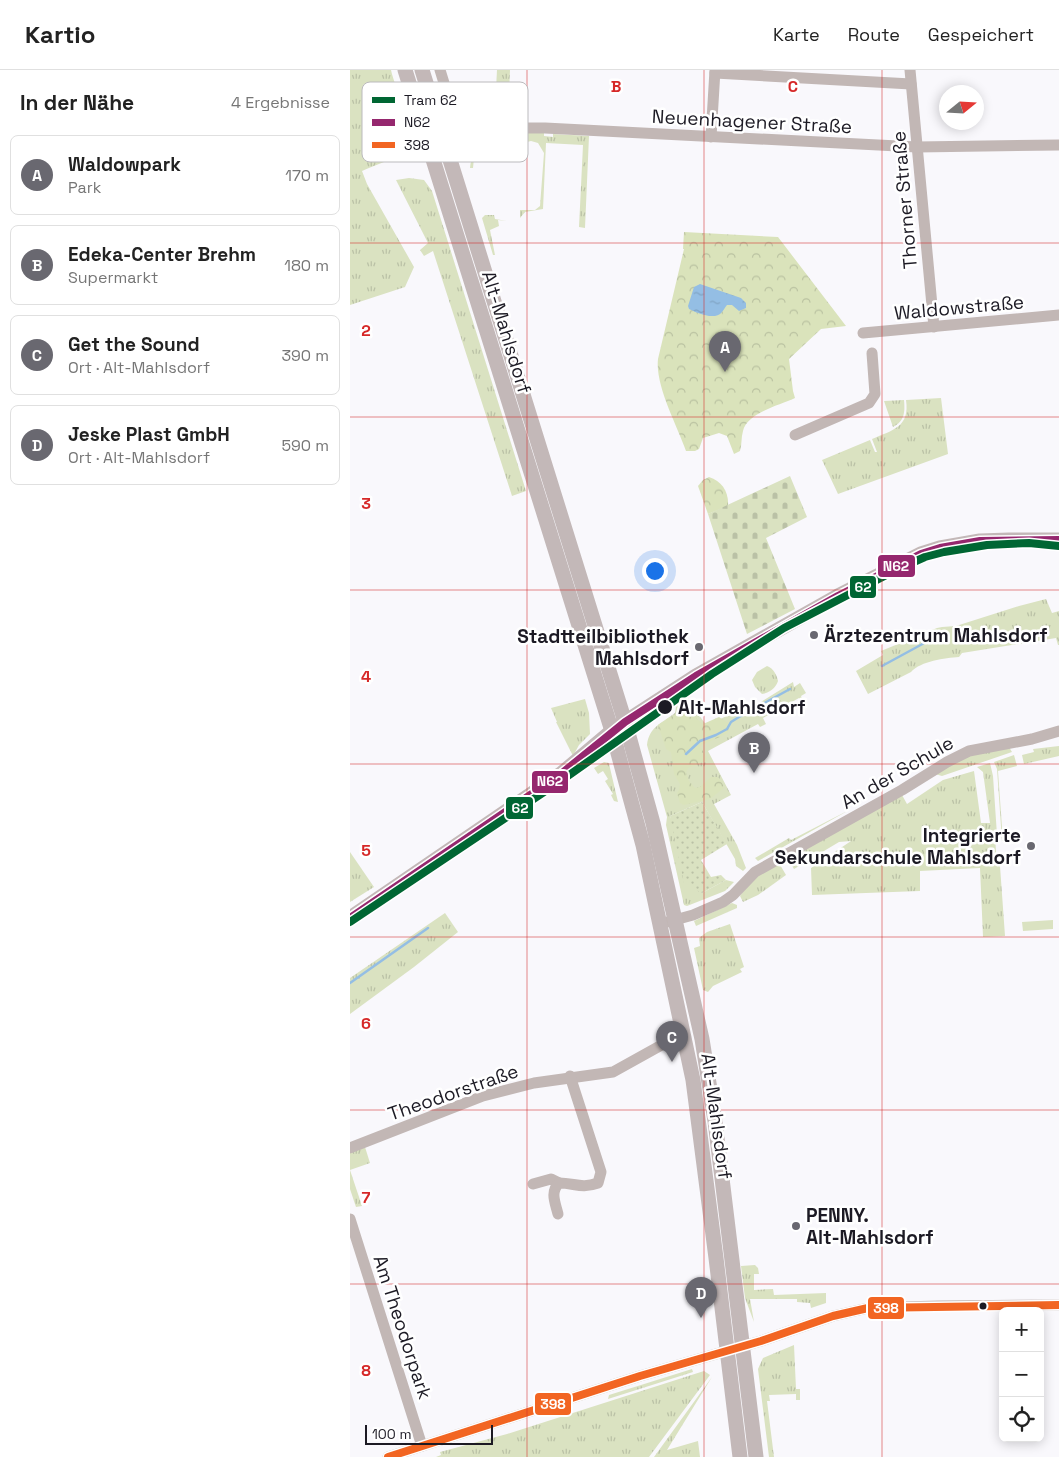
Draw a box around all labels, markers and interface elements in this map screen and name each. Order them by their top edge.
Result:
text: Kartio [25,19,95,50]
text: Karte [773,23,820,46]
text: Route [848,23,900,46]
text: Gespeichert [928,23,1034,46]
text: B [611,76,621,97]
text: C [788,76,798,97]
legend [362,82,528,162]
north arrow [939,85,984,130]
text: In der Nähe [20,89,134,116]
text: Tram 62 [404,91,457,109]
text: 4 Ergebnisse [231,92,330,113]
street label: Neuenhagener Straße [651,104,853,139]
text: N62 [404,113,430,131]
street label: Thorner Straße [886,130,923,270]
text: 398 [404,136,430,154]
text: Waldowpark [68,152,181,177]
text: A [32,165,42,186]
text: 170 m [285,165,329,186]
text: Park [68,177,101,198]
text: Edeka-Center Brehm [68,242,256,267]
text: B [32,255,42,276]
text: 180 m [284,255,329,276]
text: Supermarkt [68,267,158,288]
street label: Alt-Mahlsdorf [476,268,537,396]
street label: Waldowstraße [893,289,1025,326]
text: 2 [361,320,371,341]
pin: A [709,331,741,372]
text: Get the Sound [68,332,200,357]
text: C [32,345,42,366]
text: 390 m [281,345,329,366]
text: Ort · Alt-Mahlsdorf [68,357,210,378]
text: Jeske Plast GmbH [68,422,230,447]
text: D [32,435,42,456]
text: 590 m [281,435,329,456]
text: Ort · Alt-Mahlsdorf [68,447,210,468]
text: 3 [361,493,371,514]
line badge: N62 [877,554,916,578]
text: N62 [883,557,909,575]
your location [642,558,668,584]
line badge: 62 [849,575,877,599]
text: 62 [855,578,871,596]
place label: Ärztezentrum Mahlsdorf [824,623,1048,648]
place label: Stadtteilbibliothek Mahlsdorf [517,624,689,671]
marker: Ärztezentrum Mahlsdorf [808,629,820,641]
marker: Stadtteilbibliothek Mahlsdorf [693,641,705,653]
text: 4 [361,666,371,687]
place label: Alt-Mahlsdorf [678,695,806,720]
marker: Alt-Mahlsdorf [656,698,674,716]
street label: An der Schule [836,730,958,815]
pin: B [738,732,770,773]
line badge: N62 [531,770,569,794]
text: N62 [537,772,563,790]
line badge: 62 [505,796,534,820]
text: 62 [512,799,528,817]
place label: Integrierte Sekundarschule Mahlsdorf [775,823,1021,870]
text: 5 [361,840,371,861]
marker: Integrierte Sekundarschule Mahlsdorf [1025,840,1037,852]
text: 6 [361,1013,371,1034]
pin: C [656,1021,688,1062]
street label: Alt-Mahlsdorf [695,1051,738,1181]
street label: Theodorstraße [385,1058,522,1126]
text: 7 [362,1187,371,1208]
place label: PENNY. Alt-Mahlsdorf [806,1203,934,1250]
marker: PENNY. Alt-Mahlsdorf [790,1220,802,1232]
street label: Am Theodorpark [367,1252,438,1402]
pin: D [685,1277,717,1318]
line badge: 398 [867,1296,905,1320]
text: 398 [873,1299,899,1317]
unlabelled marker [978,1301,988,1311]
map controls [999,1307,1044,1442]
button: + [999,1307,1044,1352]
button: − [999,1352,1044,1397]
text: 8 [361,1360,371,1381]
line badge: 398 [534,1392,572,1416]
text: 398 [540,1395,566,1413]
button: locate [999,1397,1044,1442]
scale bar [365,1422,492,1445]
text: 100 m [372,1425,411,1443]

